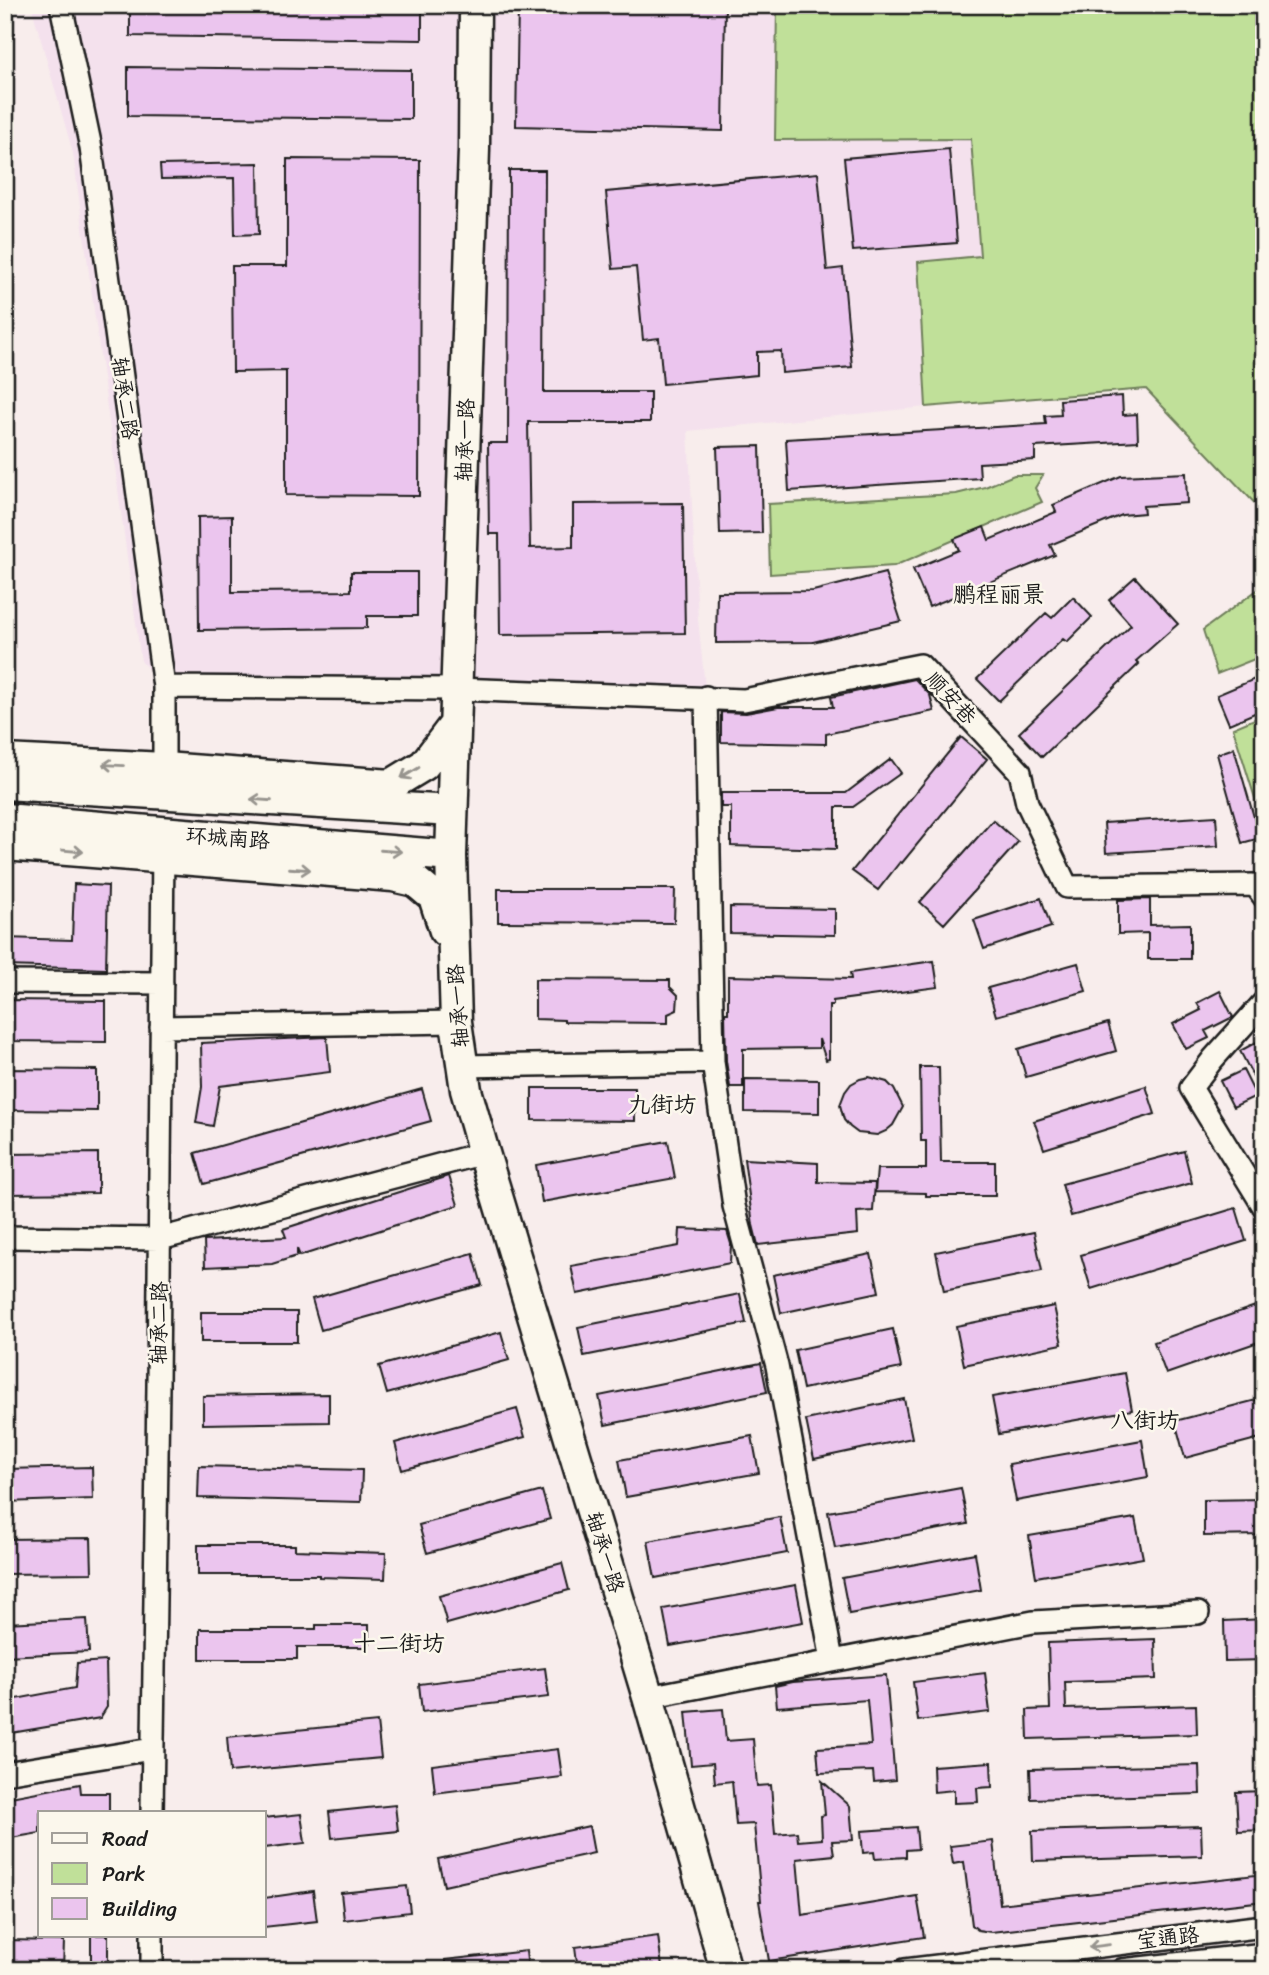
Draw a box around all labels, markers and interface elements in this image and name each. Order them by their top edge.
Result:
street label: 轴承二路 [100,354,150,442]
street label: 轴承一路 [445,397,485,483]
district label: 鹏程丽景 [953,574,1045,615]
street label: 顺安巷 [916,662,986,734]
one-way arrow [102,758,125,771]
one-way arrow [400,767,420,781]
one-way arrow [251,793,273,806]
street label: 环城南路 [185,816,271,860]
one-way arrow [61,845,84,858]
one-way arrow [379,845,401,858]
one-way arrow [288,863,311,876]
street label: 轴承一路 [436,963,480,1049]
district label: 九街坊 [628,1084,697,1125]
street label: 轴承二路 [139,1281,179,1365]
district label: 八街坊 [1111,1400,1180,1441]
street label: 轴承一路 [575,1506,635,1598]
district label: 十二街坊 [353,1623,445,1664]
legend [38,1811,266,1937]
text: Road [102,1820,149,1858]
text: Park [102,1855,145,1893]
text: Building [102,1890,178,1928]
street label: 宝通路 [1134,1915,1202,1961]
one-way arrow [1088,1939,1110,1952]

